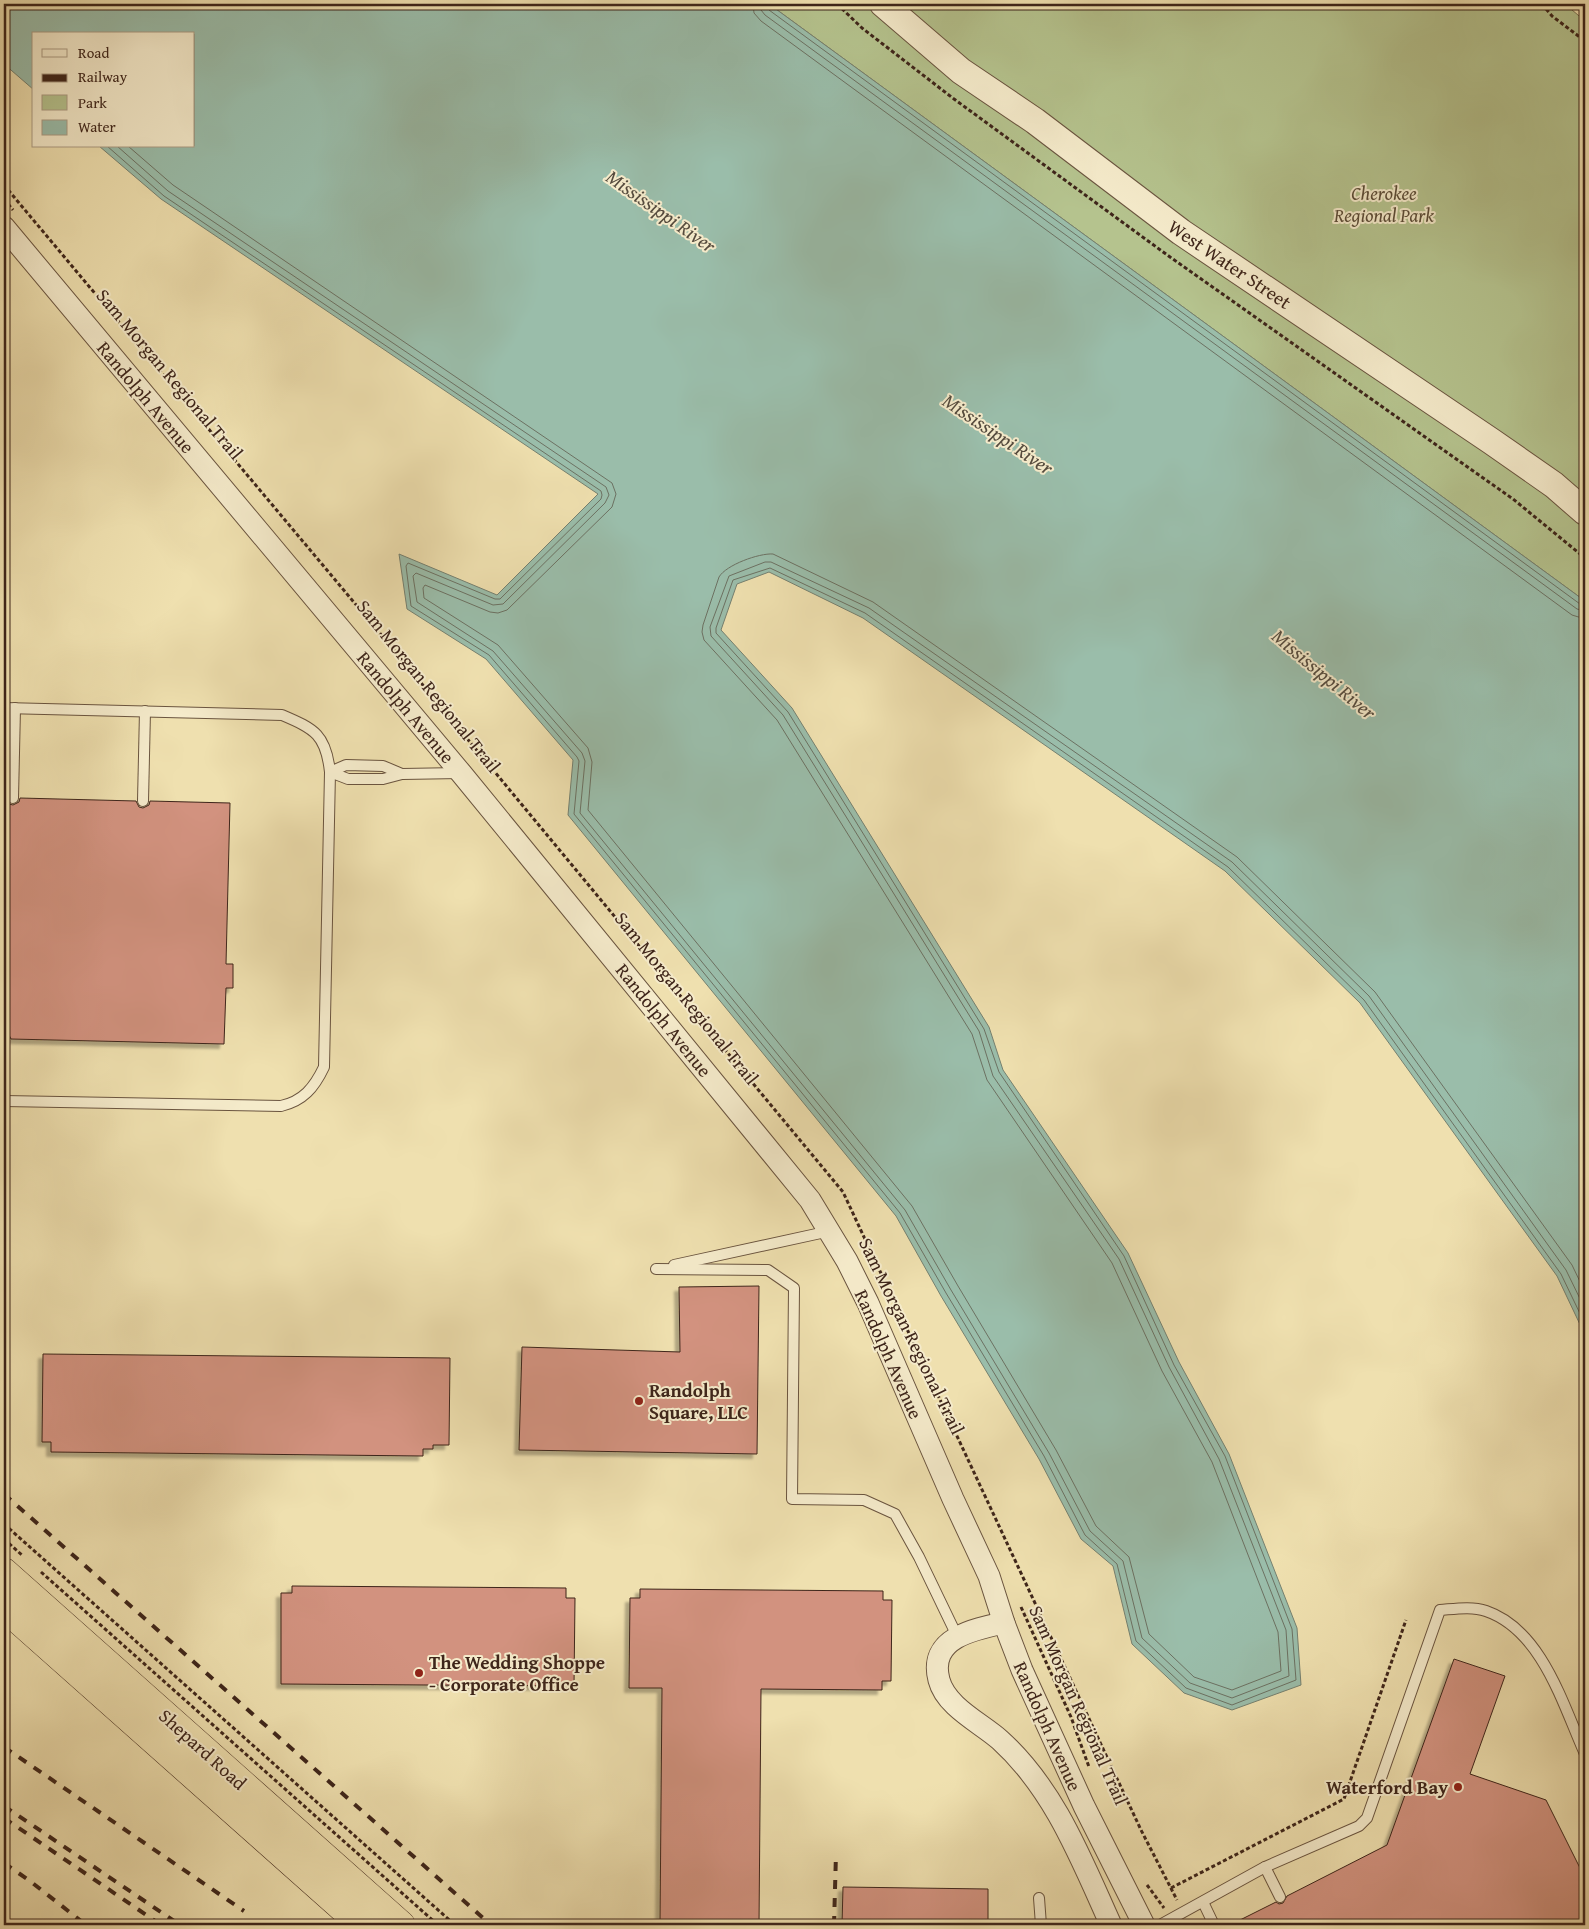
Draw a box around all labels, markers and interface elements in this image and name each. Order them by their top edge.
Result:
legend [32,32,195,148]
text: Road [78,42,109,63]
text: Railway [78,66,128,87]
text: Park [78,92,107,113]
text: Water [78,116,116,137]
water label: Mississippi River [601,162,722,259]
park label: Cherokee Regional Park [1333,179,1434,229]
street label: West Water Street [1163,212,1297,316]
street label: Sam Morgan Regional Trail [90,282,250,466]
street label: Randolph Avenue [91,335,202,459]
water label: Mississippi River [937,386,1060,482]
street label: Sam Morgan Regional Trail [350,593,508,779]
water label: Mississippi River [1266,621,1383,726]
street label: Randolph Avenue [351,645,462,769]
street label: Sam Morgan Regional Trail [608,905,766,1091]
street label: Randolph Avenue [609,957,719,1083]
street label: Sam Morgan Regional Trail [852,1233,972,1439]
street label: Randolph Avenue [848,1285,930,1423]
place label: Randolph Square, LLC [649,1376,748,1426]
marker: Randolph Square, LLC [633,1395,645,1407]
street label: Sam Morgan Regional Trail [1022,1601,1136,1809]
place label: The Wedding Shoppe - Corporate Office [429,1648,605,1698]
street label: Randolph Avenue [1007,1657,1089,1795]
marker: The Wedding Shoppe - Corporate Office [413,1667,425,1679]
street label: Shepard Road [153,1702,254,1797]
place label: Waterford Bay [1326,1773,1448,1801]
marker: Waterford Bay [1452,1781,1464,1793]

